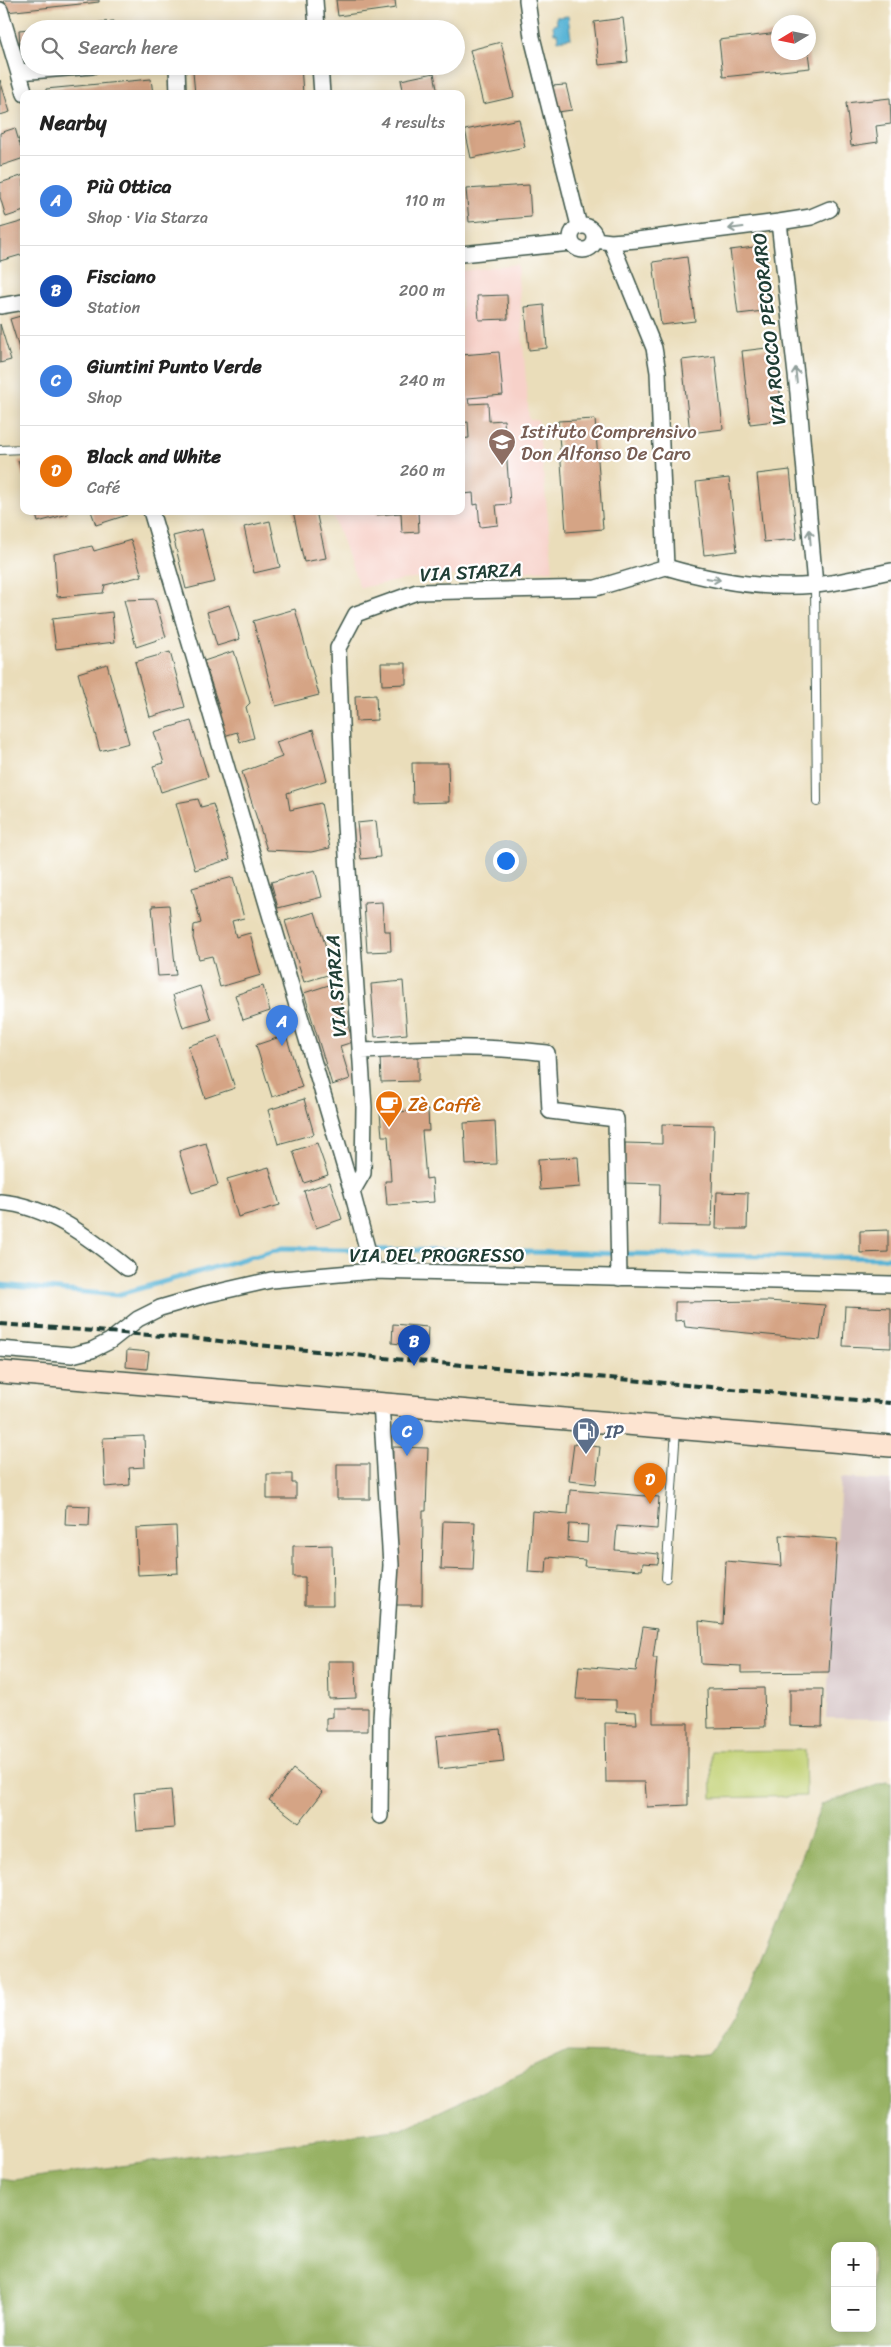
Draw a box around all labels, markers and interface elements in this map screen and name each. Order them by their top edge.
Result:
north arrow [771,15,816,60]
search box [20,20,465,75]
text: Search here [78,31,178,64]
icon: search [38,34,66,62]
text: Nearby [40,104,106,142]
text: 4 results [381,108,445,137]
text: Più Ottica [87,170,171,203]
text: A [51,186,61,215]
text: 110 m [405,186,445,215]
text: Shop · Via Starza [87,203,208,232]
one-way arrow [728,223,744,233]
street label: VIA ROCCO PECORARO [742,231,796,427]
text: Fisciano [87,260,156,293]
text: B [51,276,61,305]
text: 200 m [399,276,445,305]
text: Station [87,293,140,322]
text: Giuntini Punto Verde [87,350,262,383]
text: C [51,366,61,395]
text: 240 m [399,366,445,395]
one-way arrow [791,367,801,383]
text: Shop [87,383,122,412]
place label: Istituto Comprensivo Don Alfonso De Caro [520,415,697,470]
school or university icon: Istituto Comprensivo Don Alfonso De Caro [487,427,517,466]
text: Black and White [87,440,221,473]
text: D [51,456,61,485]
text: 260 m [400,456,445,485]
text: Café [87,473,120,502]
one-way arrow [806,529,815,545]
street label: VIA STARZA [419,553,523,591]
one-way arrow [705,574,721,584]
your location [493,848,519,874]
street label: VIA STARZA [316,934,356,1038]
pin: A [266,1005,298,1046]
place label: Zè Caffè [408,1088,481,1121]
cafe icon: Zè Caffè [374,1089,404,1128]
street label: VIA DEL PROGRESSO [349,1239,525,1272]
pin: B [398,1325,430,1366]
pin: C [391,1415,423,1456]
place label: IP [604,1415,625,1448]
fuel station icon: IP [571,1416,601,1455]
pin: D [634,1463,666,1504]
map controls [831,2242,876,2332]
button: + [831,2242,876,2287]
button: − [831,2287,876,2332]

